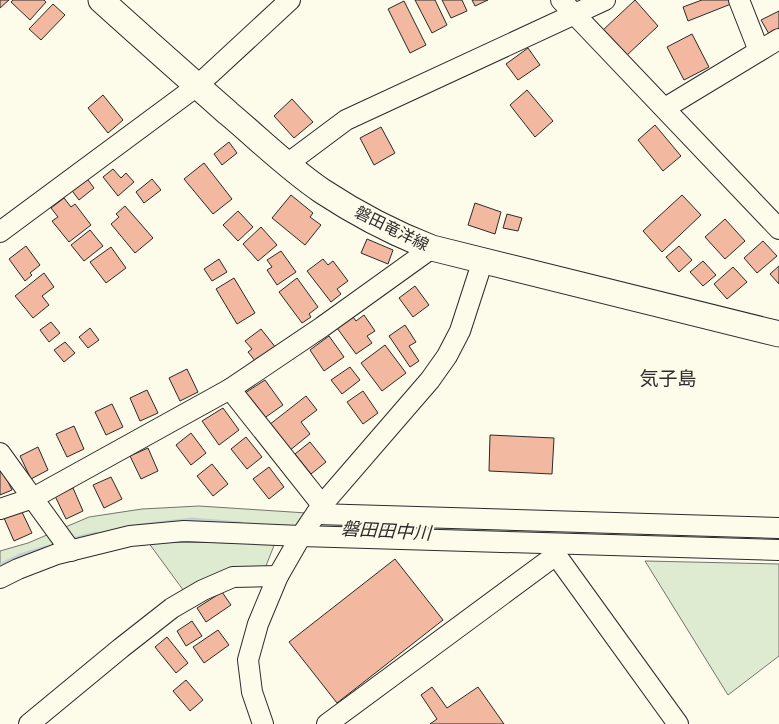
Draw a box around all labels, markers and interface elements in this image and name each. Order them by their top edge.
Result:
street label: 磐田竜洋線 [351,201,433,255]
district label: 気子島 [639,365,697,391]
water label: 磐田田中川 [340,516,434,545]

